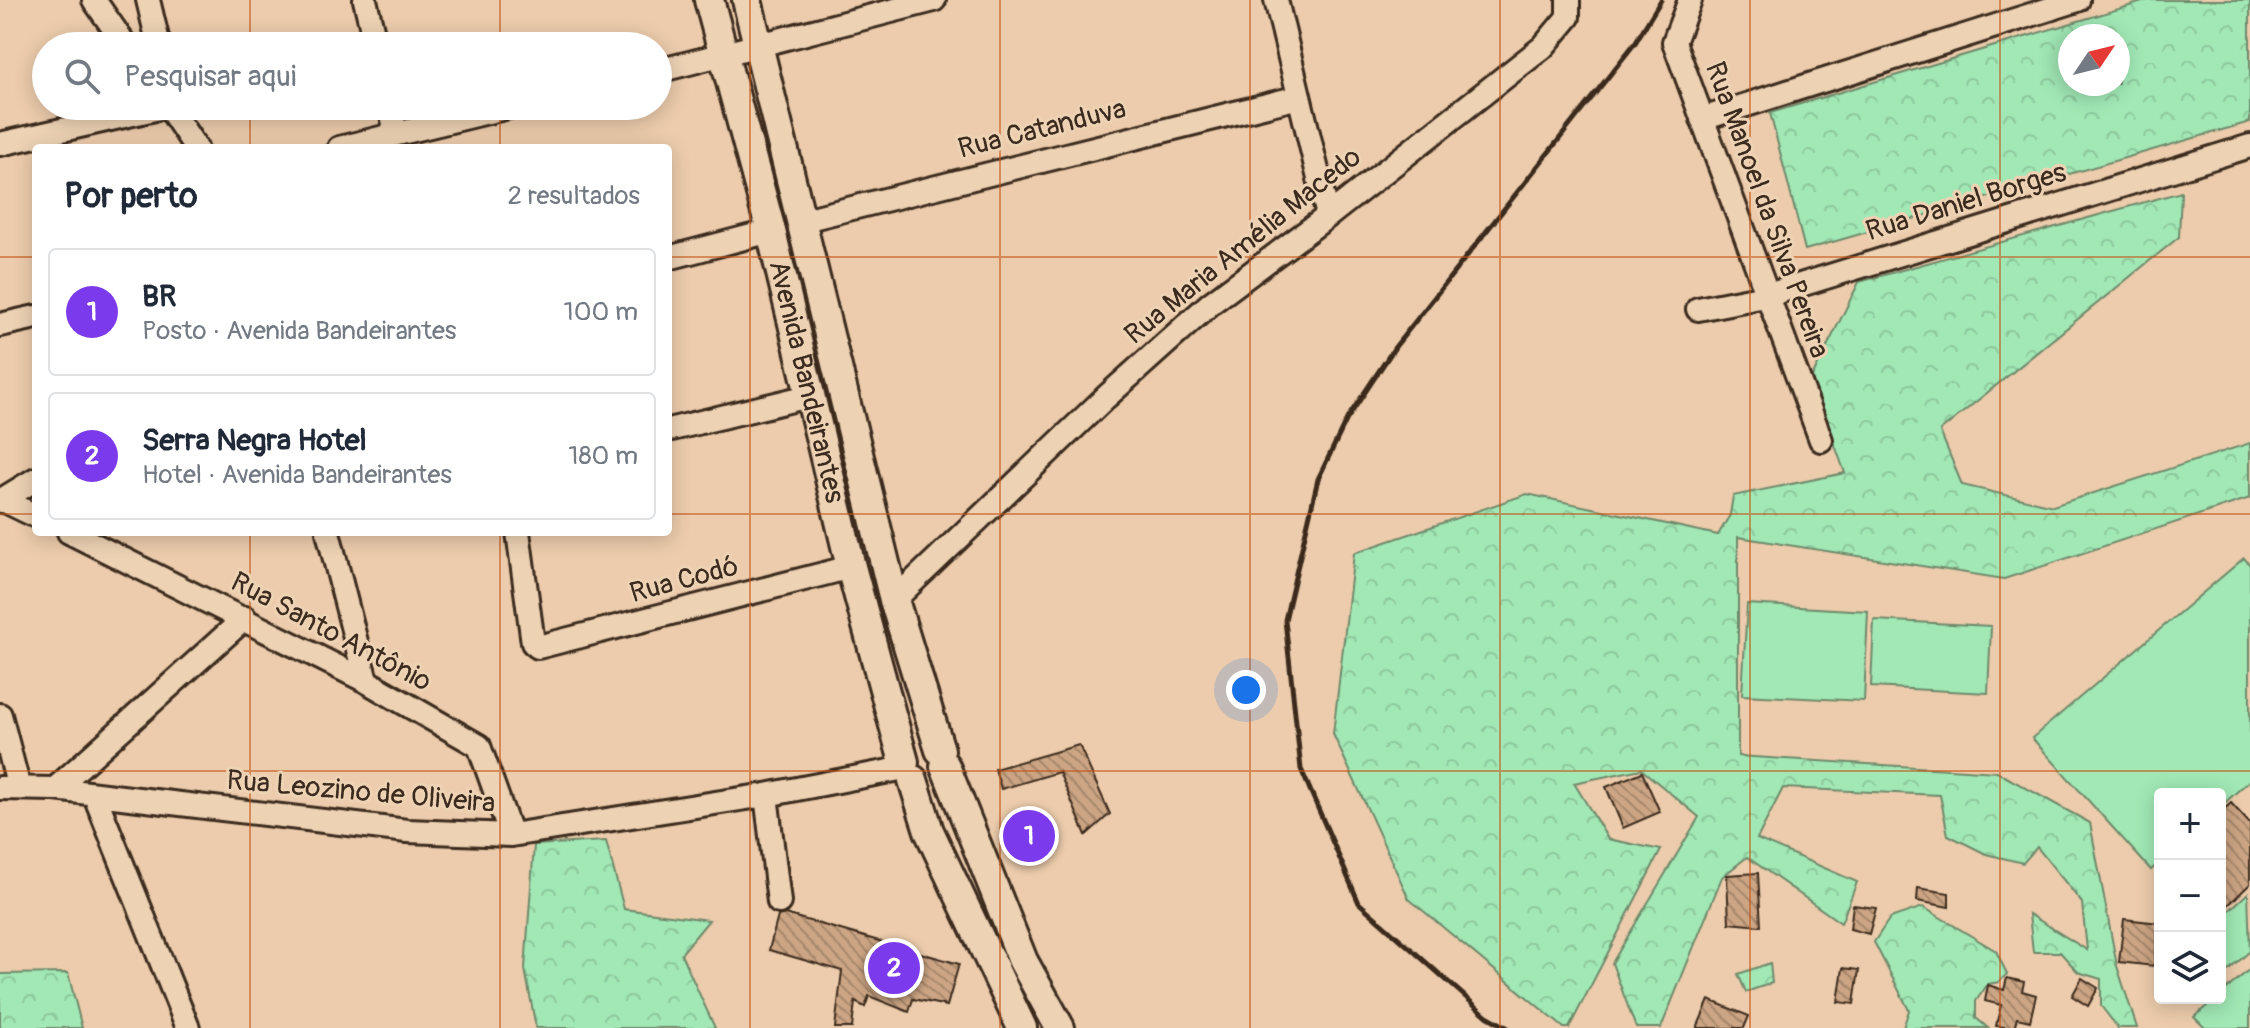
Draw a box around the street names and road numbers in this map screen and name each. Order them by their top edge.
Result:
street label: Rua Manoel da Silva Pereira [1697,57,1837,363]
street label: Rua Catanduva [955,91,1129,167]
street label: Rua Maria Amélia Macedo [1118,140,1368,352]
street label: Rua Daniel Borges [1862,155,2071,249]
street label: Avenida Bandeirantes [761,257,853,507]
street label: Rua Codó [626,549,742,611]
street label: Rua Santo Antônio [225,564,437,700]
street label: Rua Leozino de Oliveira [225,763,497,821]

